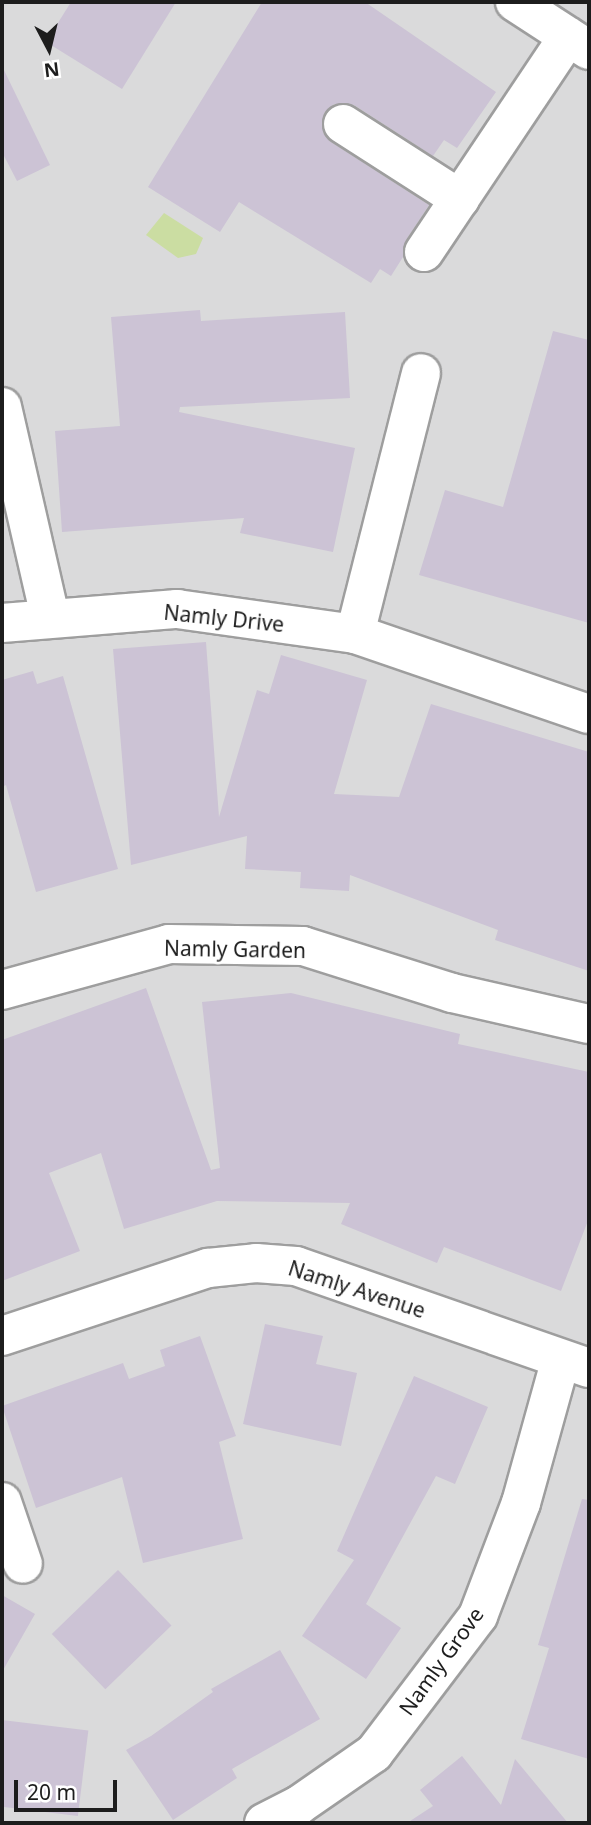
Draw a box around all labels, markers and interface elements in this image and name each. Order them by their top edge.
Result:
north arrow [14,14,84,84]
text: N [42,56,61,84]
street label: Namly Drive [163,599,285,637]
street label: Namly Garden [164,935,306,963]
street label: Namly Avenue [285,1255,429,1323]
street label: Namly Grove [393,1602,489,1720]
scale bar [18,1766,121,1810]
text: 20 m [27,1778,76,1806]

